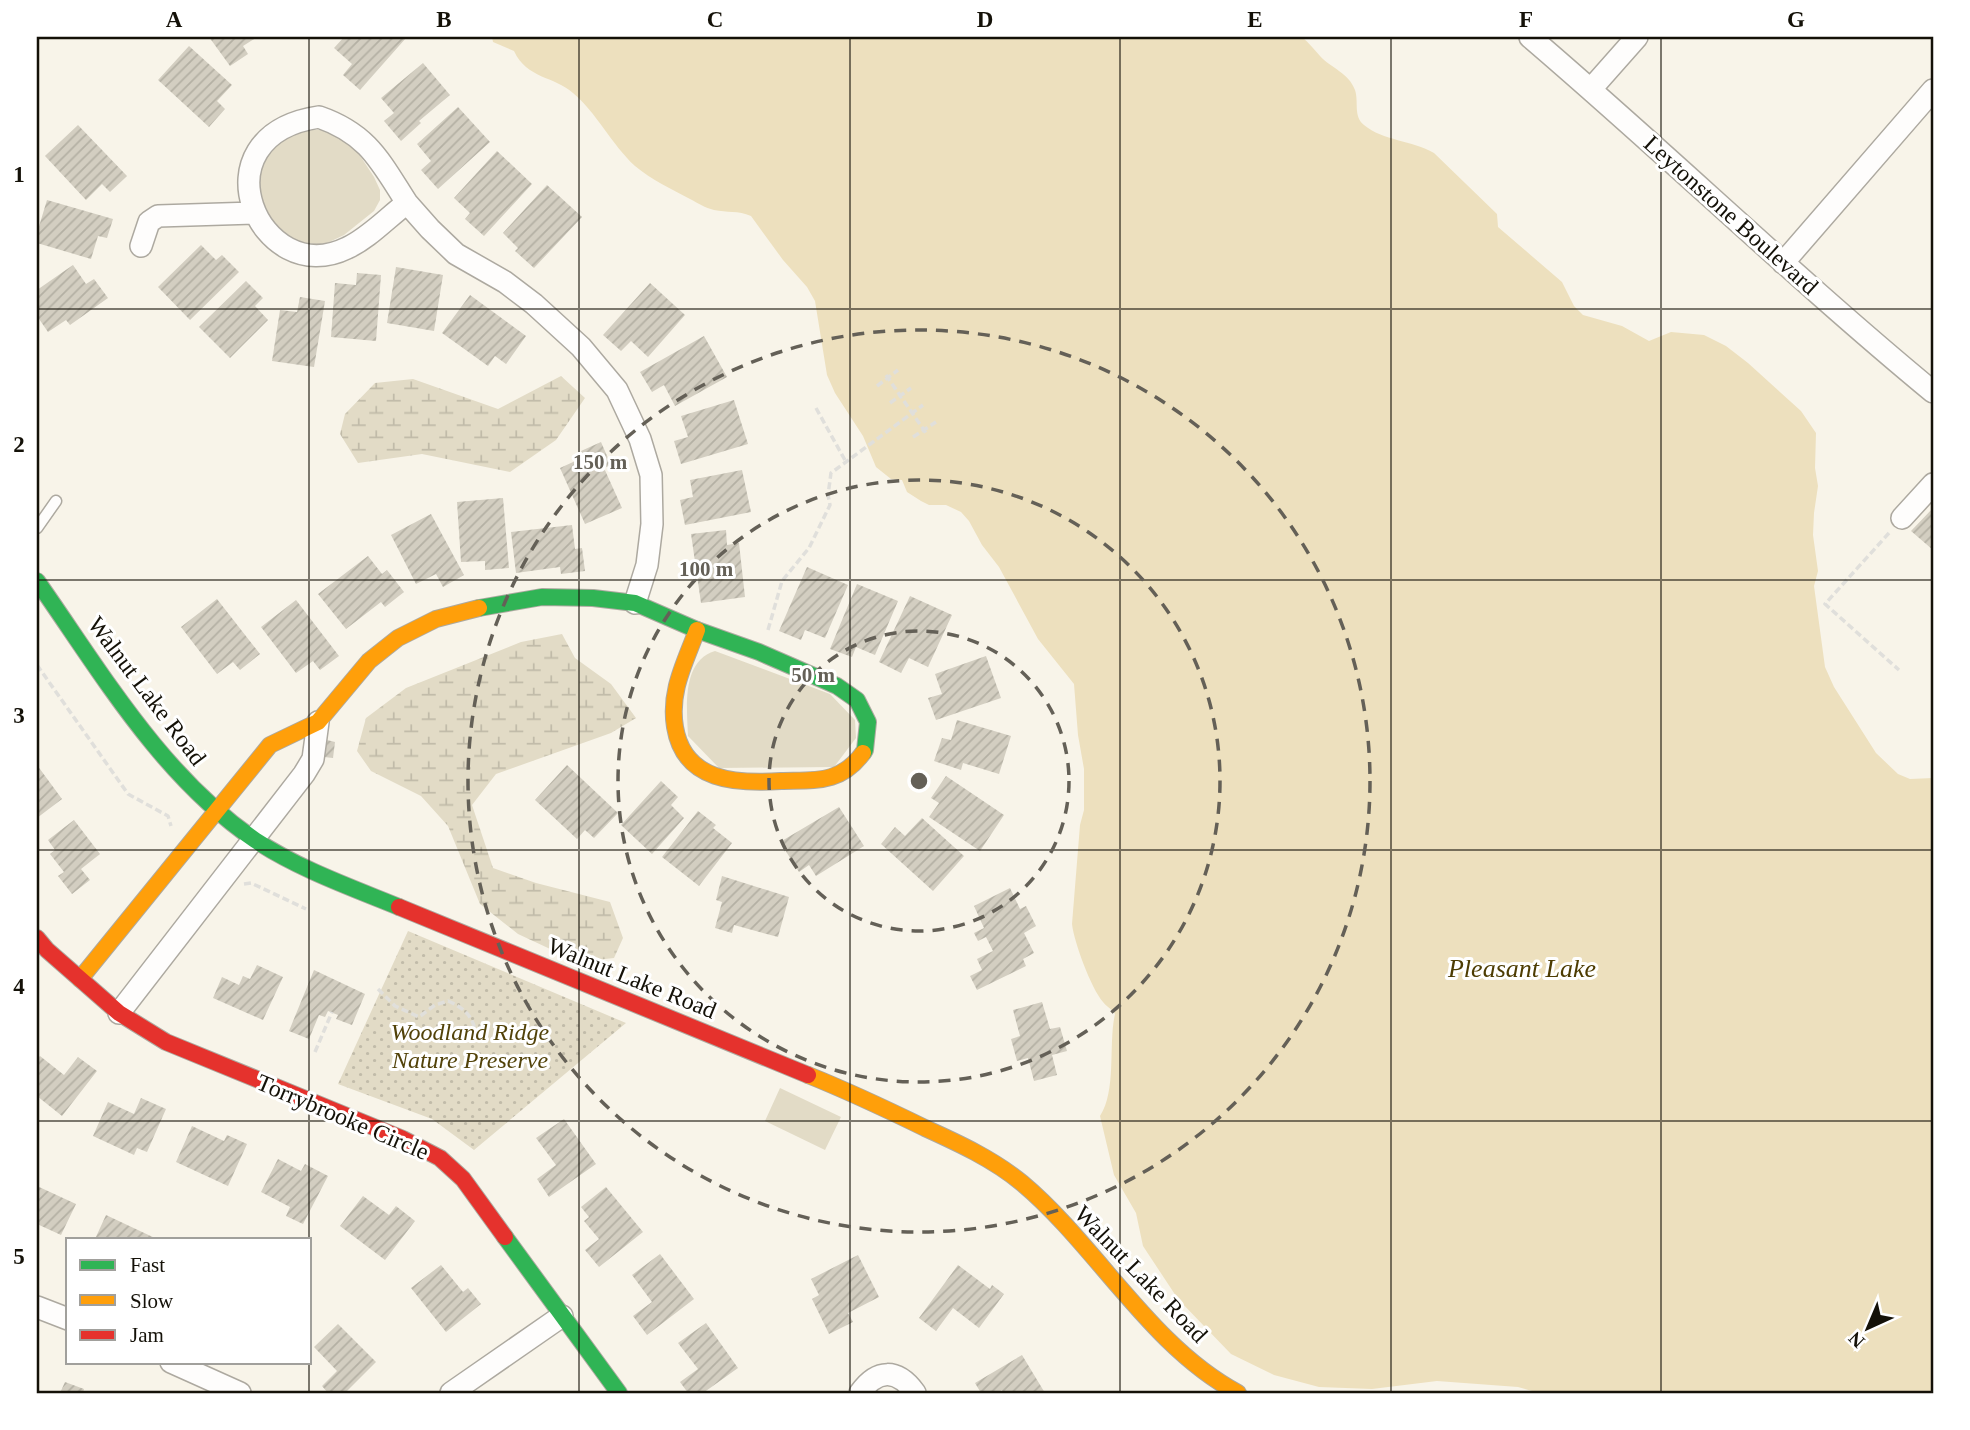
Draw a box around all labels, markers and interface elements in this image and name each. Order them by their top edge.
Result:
text: A [166,7,183,32]
text: B [436,7,452,32]
text: C [707,7,723,32]
text: D [977,7,993,32]
text: E [1247,7,1263,32]
text: F [1519,7,1533,32]
text: G [1787,7,1805,32]
street label: Leytonstone Boulevard [1639,130,1823,300]
text: 1 [13,162,25,187]
text: 2 [13,432,25,457]
text: 150 m [573,450,628,474]
text: 100 m [679,557,734,581]
street label: Walnut Lake Road [83,612,211,770]
text: 50 m [791,663,835,687]
text: 3 [13,703,25,728]
centre of rings [907,769,931,793]
street label: Walnut Lake Road [544,932,720,1024]
water label: Pleasant Lake [1447,954,1596,983]
text: 4 [13,974,25,999]
park label: Woodland Ridge Nature Preserve [391,1019,550,1073]
street label: Torrybrooke Circle [253,1069,433,1165]
street label: Walnut Lake Road [1069,1200,1213,1348]
legend [66,1238,312,1364]
text: 5 [13,1244,25,1269]
text: Fast [130,1253,165,1277]
text: Slow [130,1289,174,1313]
north arrow [1834,1294,1904,1364]
text: Jam [130,1323,164,1347]
text: N [1844,1327,1869,1352]

